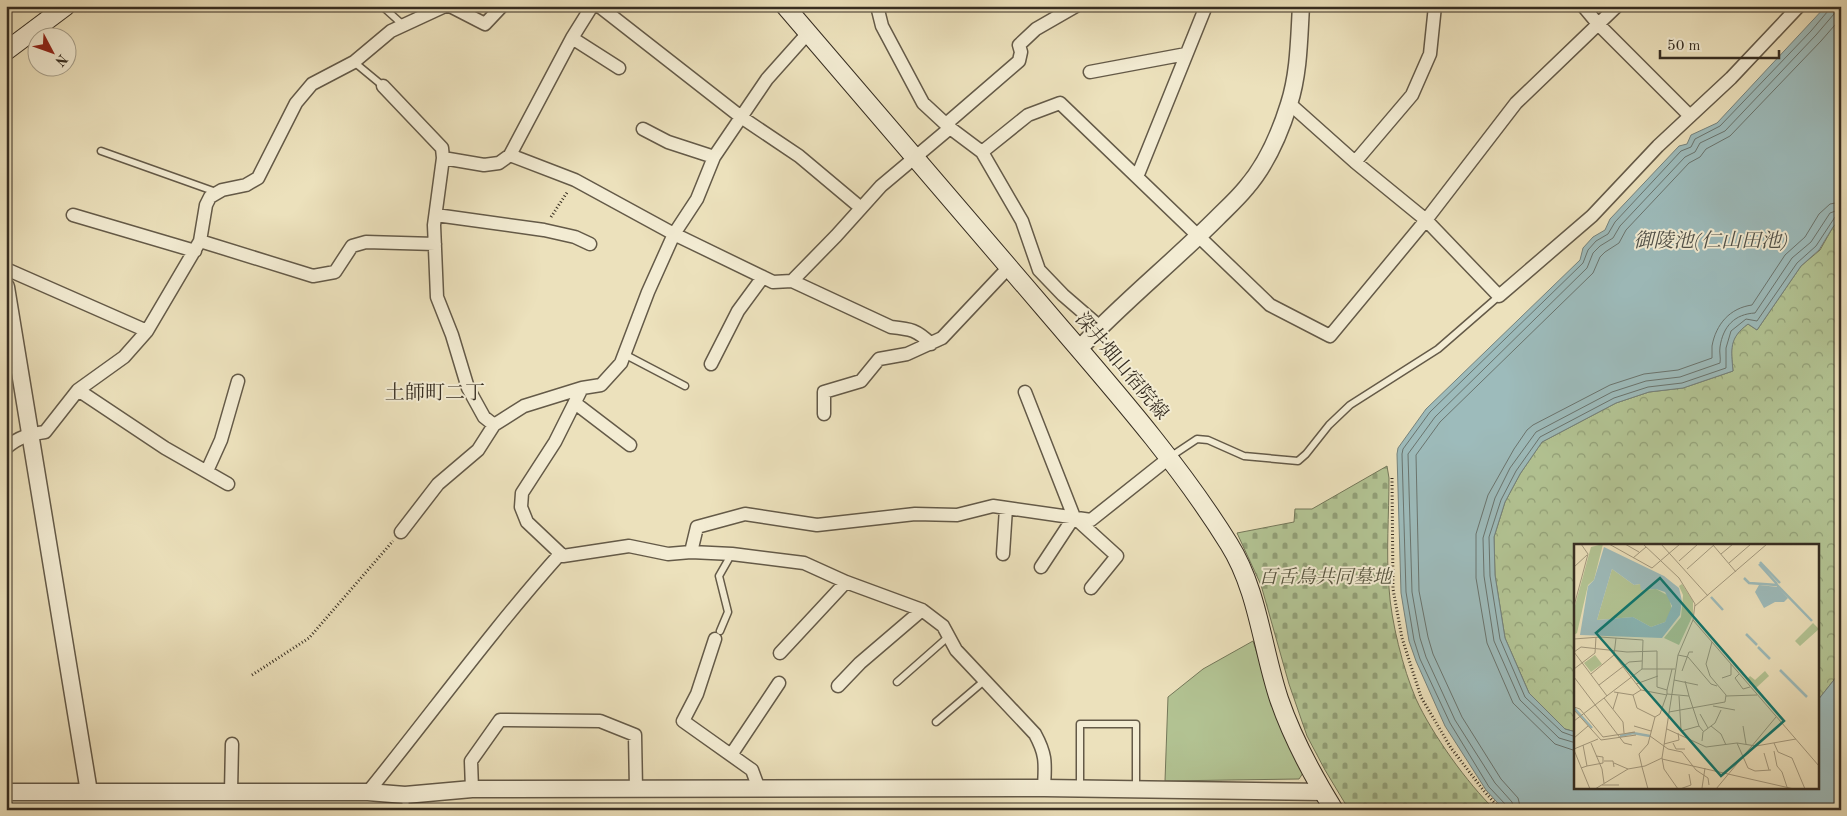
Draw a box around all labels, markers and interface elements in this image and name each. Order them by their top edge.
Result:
north arrow [28,28,78,78]
scale bar [1660,28,1778,60]
text: 50 m [1667,39,1701,54]
text: N [52,51,70,69]
water label: 御陵池(仁山田池) [1634,230,1788,252]
street label: 深井畑山宿院線 [1071,308,1173,424]
district label: 土師町二丁 [385,382,485,404]
inset map [1574,544,1820,788]
park label: 百舌鳥共同墓地 [1258,566,1393,588]

